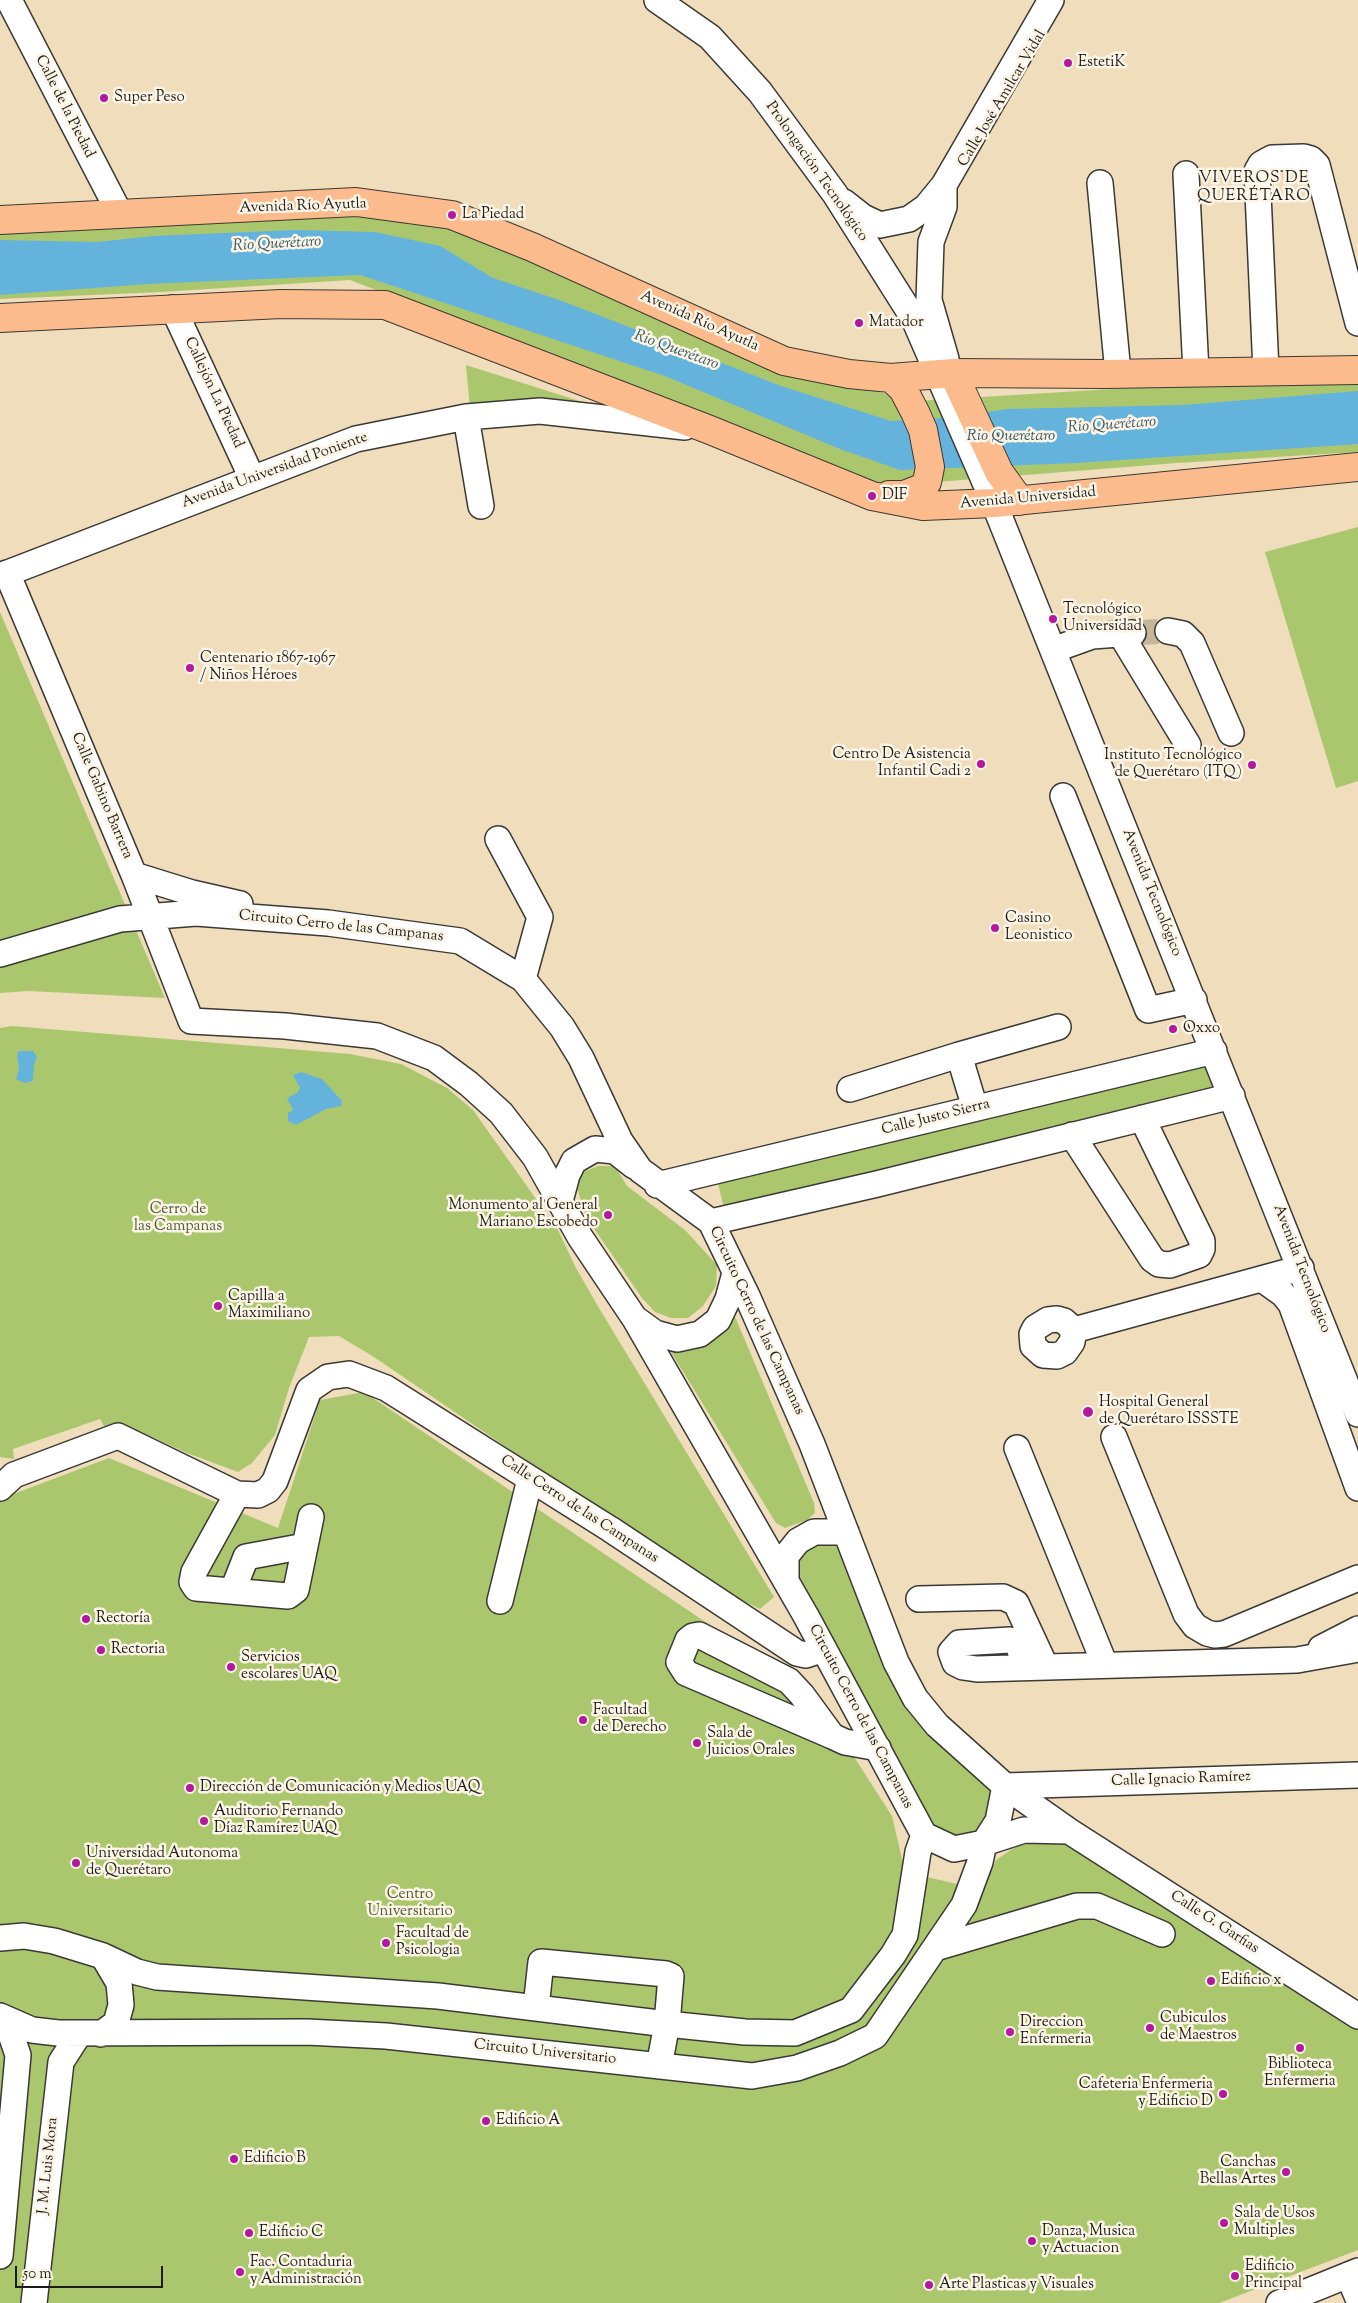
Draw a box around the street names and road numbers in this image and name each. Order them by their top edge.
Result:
street label: Calle José Amilcar Vidal [955,28,1051,170]
street label: Calle de la Piedad [30,53,98,161]
street label: Prolongación Tecnológico [761,99,871,245]
street label: Avenida Río Ayutla [239,196,367,218]
street label: Avenida Río Ayutla [637,288,761,356]
street label: Callejón La Piedad [179,335,247,451]
street label: Avenida Universidad Poniente [180,429,370,513]
street label: Avenida Universidad [959,484,1097,514]
street label: Calle Gabino Barrera [66,730,136,862]
street label: Avenida Tecnológico [1117,827,1185,959]
street label: Circuito Cerro de las Campanas [238,907,444,947]
street label: Calle Justo Sierra [880,1096,992,1140]
street label: Avenida Tecnológico [1268,1202,1334,1336]
street label: Circuito Cerro de las Campanas [704,1224,808,1418]
street label: Calle Cerro de las Campanas [496,1452,662,1568]
street label: Circuito Cerro de las Campanas [804,1622,916,1812]
street label: Calle Ignacio Ramírez [1111,1769,1251,1791]
street label: Calle G. Garfias [1166,1888,1262,1958]
street label: Circuito Universitario [473,2037,617,2069]
street label: J. M. Luis Mora [35,2117,63,2215]

